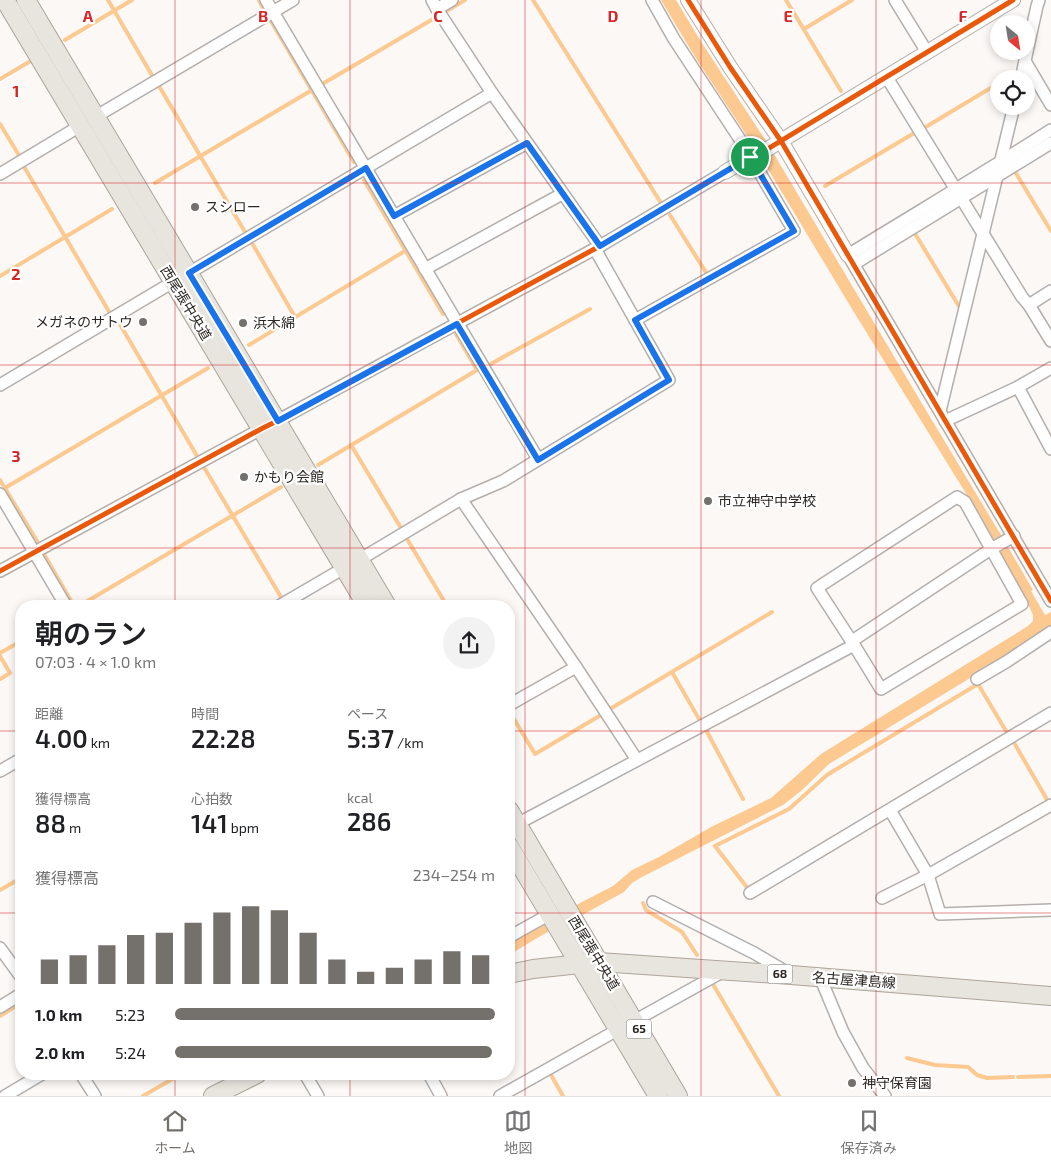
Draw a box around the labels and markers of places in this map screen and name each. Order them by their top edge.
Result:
pin [729,136,771,178]
place label: スシロー [205,198,261,215]
marker: スシロー [189,201,201,213]
place label: メガネのサトウ [35,313,133,330]
place label: 浜木綿 [253,314,295,331]
marker: メガネのサトウ [137,316,149,328]
marker: 浜木綿 [237,317,249,329]
place label: かもり会館 [254,468,324,485]
marker: かもり会館 [238,471,250,483]
place label: 市立神守中学校 [718,492,816,509]
marker: 市立神守中学校 [702,495,714,507]
place label: 神守保育園 [862,1074,932,1091]
marker: 神守保育園 [846,1077,858,1089]

